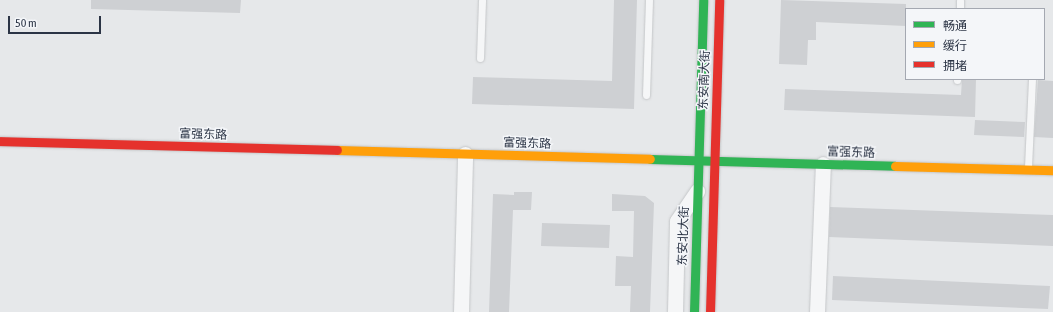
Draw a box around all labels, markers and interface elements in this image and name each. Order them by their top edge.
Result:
scale bar [10,8,103,34]
legend [905,8,1045,80]
text: 50 m [15,16,37,30]
text: 畅通 [943,19,967,33]
text: 缓行 [943,39,967,53]
street label: 东安南大街 [697,50,713,110]
text: 拥堵 [943,59,967,73]
street label: 富强东路 [179,127,227,143]
street label: 富强东路 [503,136,551,152]
street label: 富强东路 [827,145,875,161]
street label: 东安北大街 [676,206,692,266]

